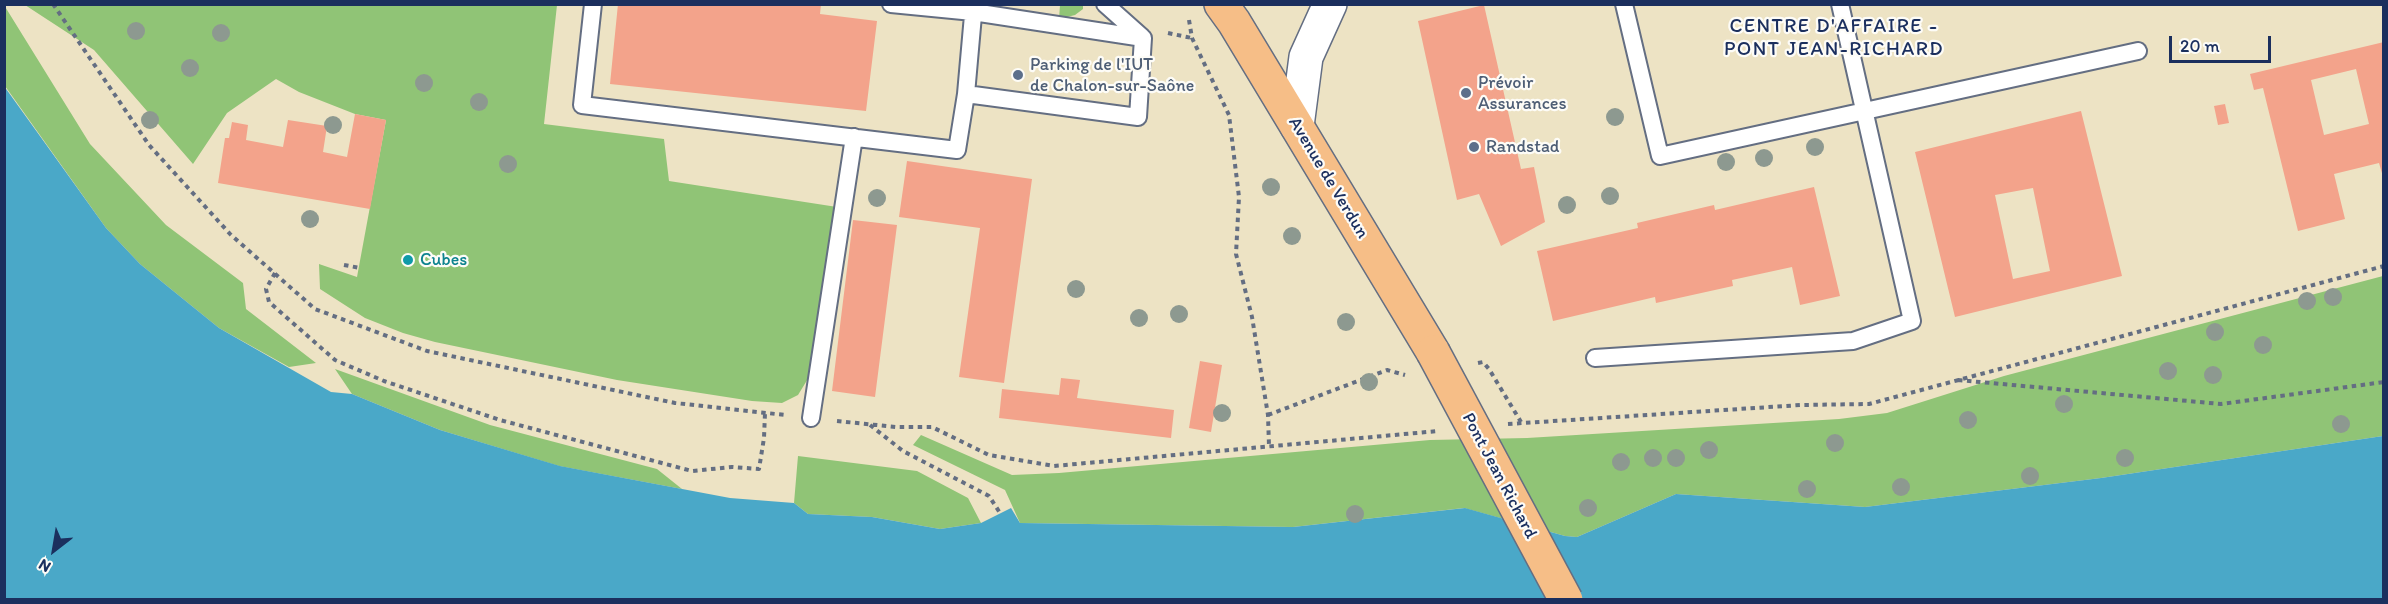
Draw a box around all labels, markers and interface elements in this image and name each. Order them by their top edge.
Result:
district label: CENTRE D'AFFAIRE - PONT JEAN-RICHARD [1724,15,1944,62]
scale bar [2172,24,2274,62]
text: 20 m [2180,35,2220,57]
place label: Parking de l'IUT de Chalon-sur-Saône [1030,54,1194,97]
marker: Parking de l'IUT de Chalon-sur-Saône [1011,68,1025,82]
place label: Prévoir Assurances [1478,72,1567,115]
marker: Prévoir Assurances [1459,86,1473,100]
street label: Avenue de Verdun [1283,113,1373,243]
place label: Randstad [1486,136,1559,158]
marker: Randstad [1467,140,1481,154]
place label: Cubes [420,249,467,271]
marker: Cubes [401,253,415,267]
street label: Pont Jean Richard [1457,409,1541,543]
north arrow [24,520,84,580]
text: N [35,555,54,577]

